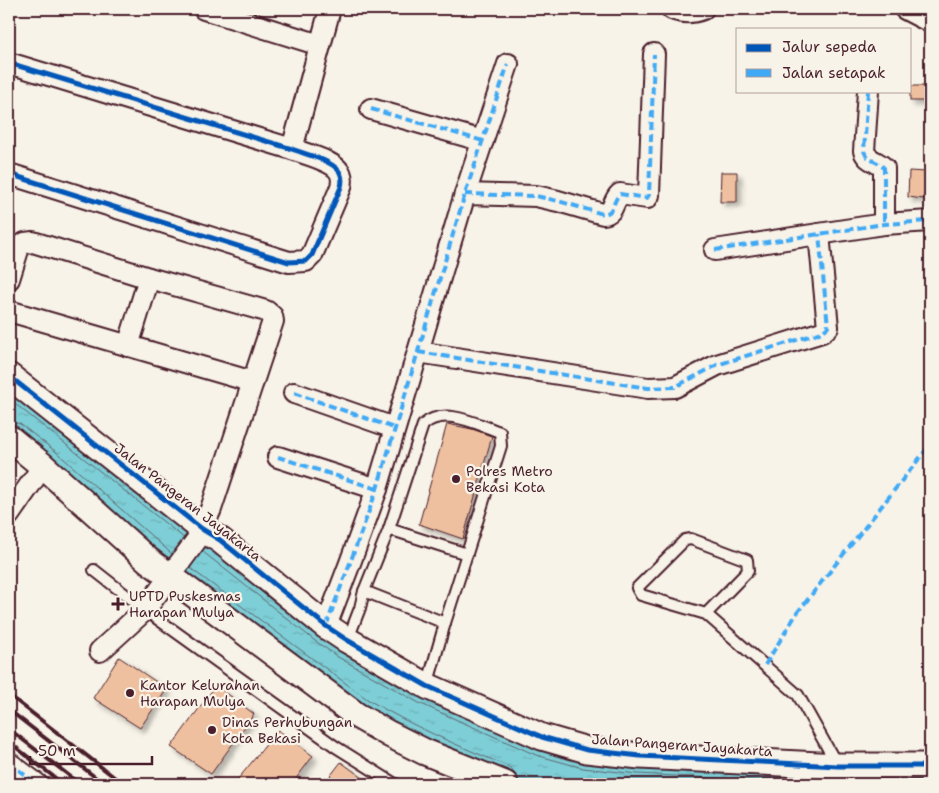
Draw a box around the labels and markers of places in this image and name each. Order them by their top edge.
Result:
place label: Polres Metro Bekasi Kota [466,462,553,496]
marker: Polres Metro Bekasi Kota [450,473,462,485]
place label: UPTD Puskesmas Harapan Mulya [129,587,241,621]
marker: UPTD Puskesmas Harapan Mulya [111,597,125,611]
place label: Kantor Kelurahan Harapan Mulya [140,676,260,710]
marker: Kantor Kelurahan Harapan Mulya [124,687,136,699]
place label: Dinas Perhubungan Kota Bekasi [222,713,353,747]
marker: Dinas Perhubungan Kota Bekasi [206,724,218,736]

